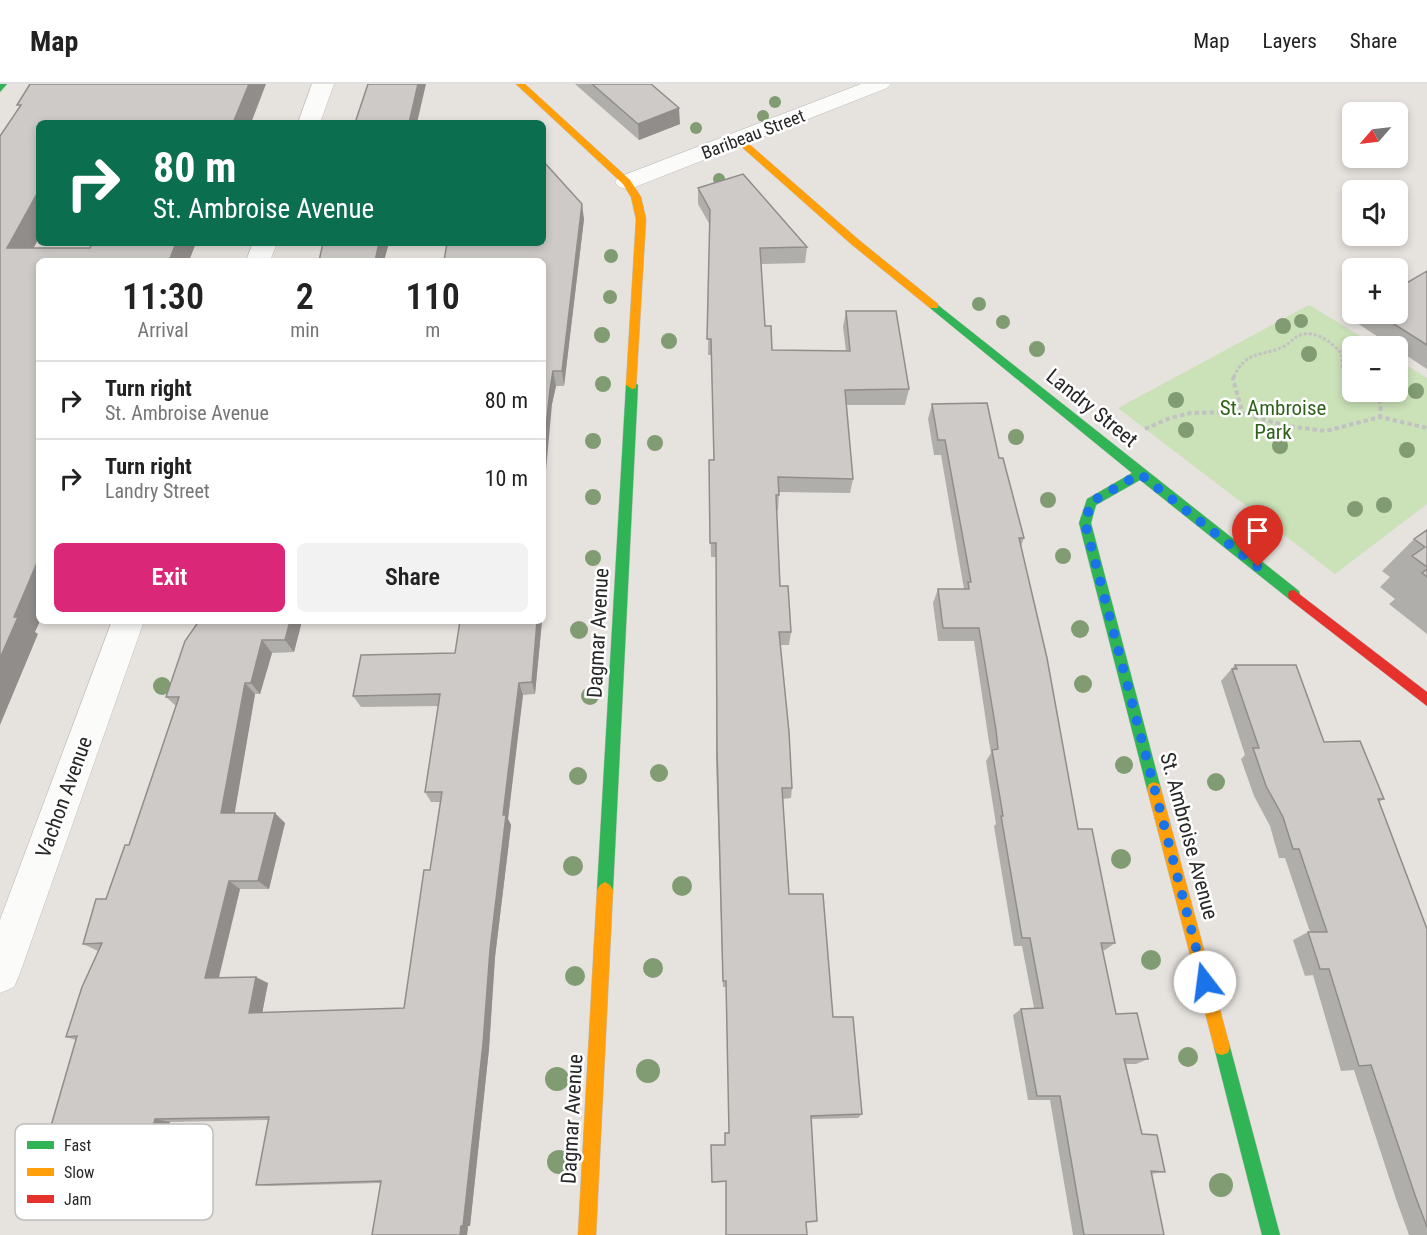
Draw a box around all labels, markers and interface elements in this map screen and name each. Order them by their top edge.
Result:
text: Map [30,25,78,58]
text: Map [1193,29,1230,53]
text: Layers [1263,29,1317,53]
text: Share [1350,29,1397,53]
north arrow [1342,102,1408,168]
map controls [1342,102,1408,402]
street label: Baribeau Street [698,105,808,163]
text: 80 m [153,143,236,192]
icon: right [54,144,132,222]
button: sound [1342,180,1408,246]
text: St. Ambroise Avenue [153,193,374,225]
button: + [1342,258,1408,324]
text: 11:30 [122,276,204,318]
text: 2 [296,276,314,318]
text: 110 [406,276,460,318]
text: Arrival [138,318,189,342]
text: min [290,318,319,342]
text: m [425,318,440,342]
button: − [1342,336,1408,402]
street label: Landry Street [1042,364,1142,452]
text: Turn right [105,376,192,401]
icon: right [54,384,87,417]
text: 80 m [485,388,528,413]
park label: St. Ambroise Park [1220,396,1327,444]
text: St. Ambroise Avenue [105,401,269,425]
text: Turn right [105,454,192,479]
icon: right [54,462,87,495]
text: 10 m [485,466,528,491]
text: Landry Street [105,479,210,503]
pin [1232,505,1283,567]
icon: arrive [1241,514,1274,547]
button: Exit [54,543,285,612]
button: Share [297,543,528,612]
street label: Dagmar Avenue [583,567,613,699]
street label: Vachon Avenue [31,733,97,861]
street label: St. Ambroise Avenue [1155,750,1223,922]
position arrow [1173,950,1237,1014]
street label: Dagmar Avenue [557,1053,587,1185]
legend [15,1124,213,1220]
text: Fast [64,1136,91,1155]
text: Slow [64,1163,94,1182]
text: Jam [64,1190,91,1209]

